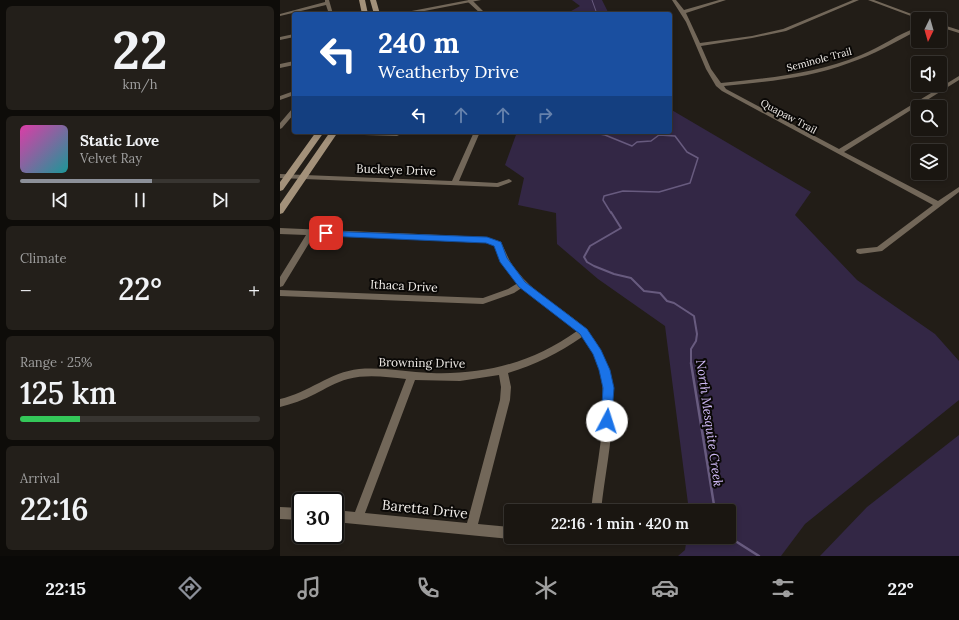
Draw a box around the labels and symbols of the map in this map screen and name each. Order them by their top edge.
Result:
north arrow [911,12,947,48]
street label: Seminole Trail [785,44,853,74]
street label: Quapaw Trail [758,96,819,137]
street label: Buckeye Drive [356,161,437,178]
pin [309,216,343,250]
street label: Ithaca Drive [370,276,439,295]
street label: Browning Drive [379,354,466,371]
water label: North Mesquite Creek [692,358,727,488]
position arrow [586,400,628,442]
speed limit sign: 30 [292,492,344,544]
street label: Baretta Drive [381,496,469,523]

